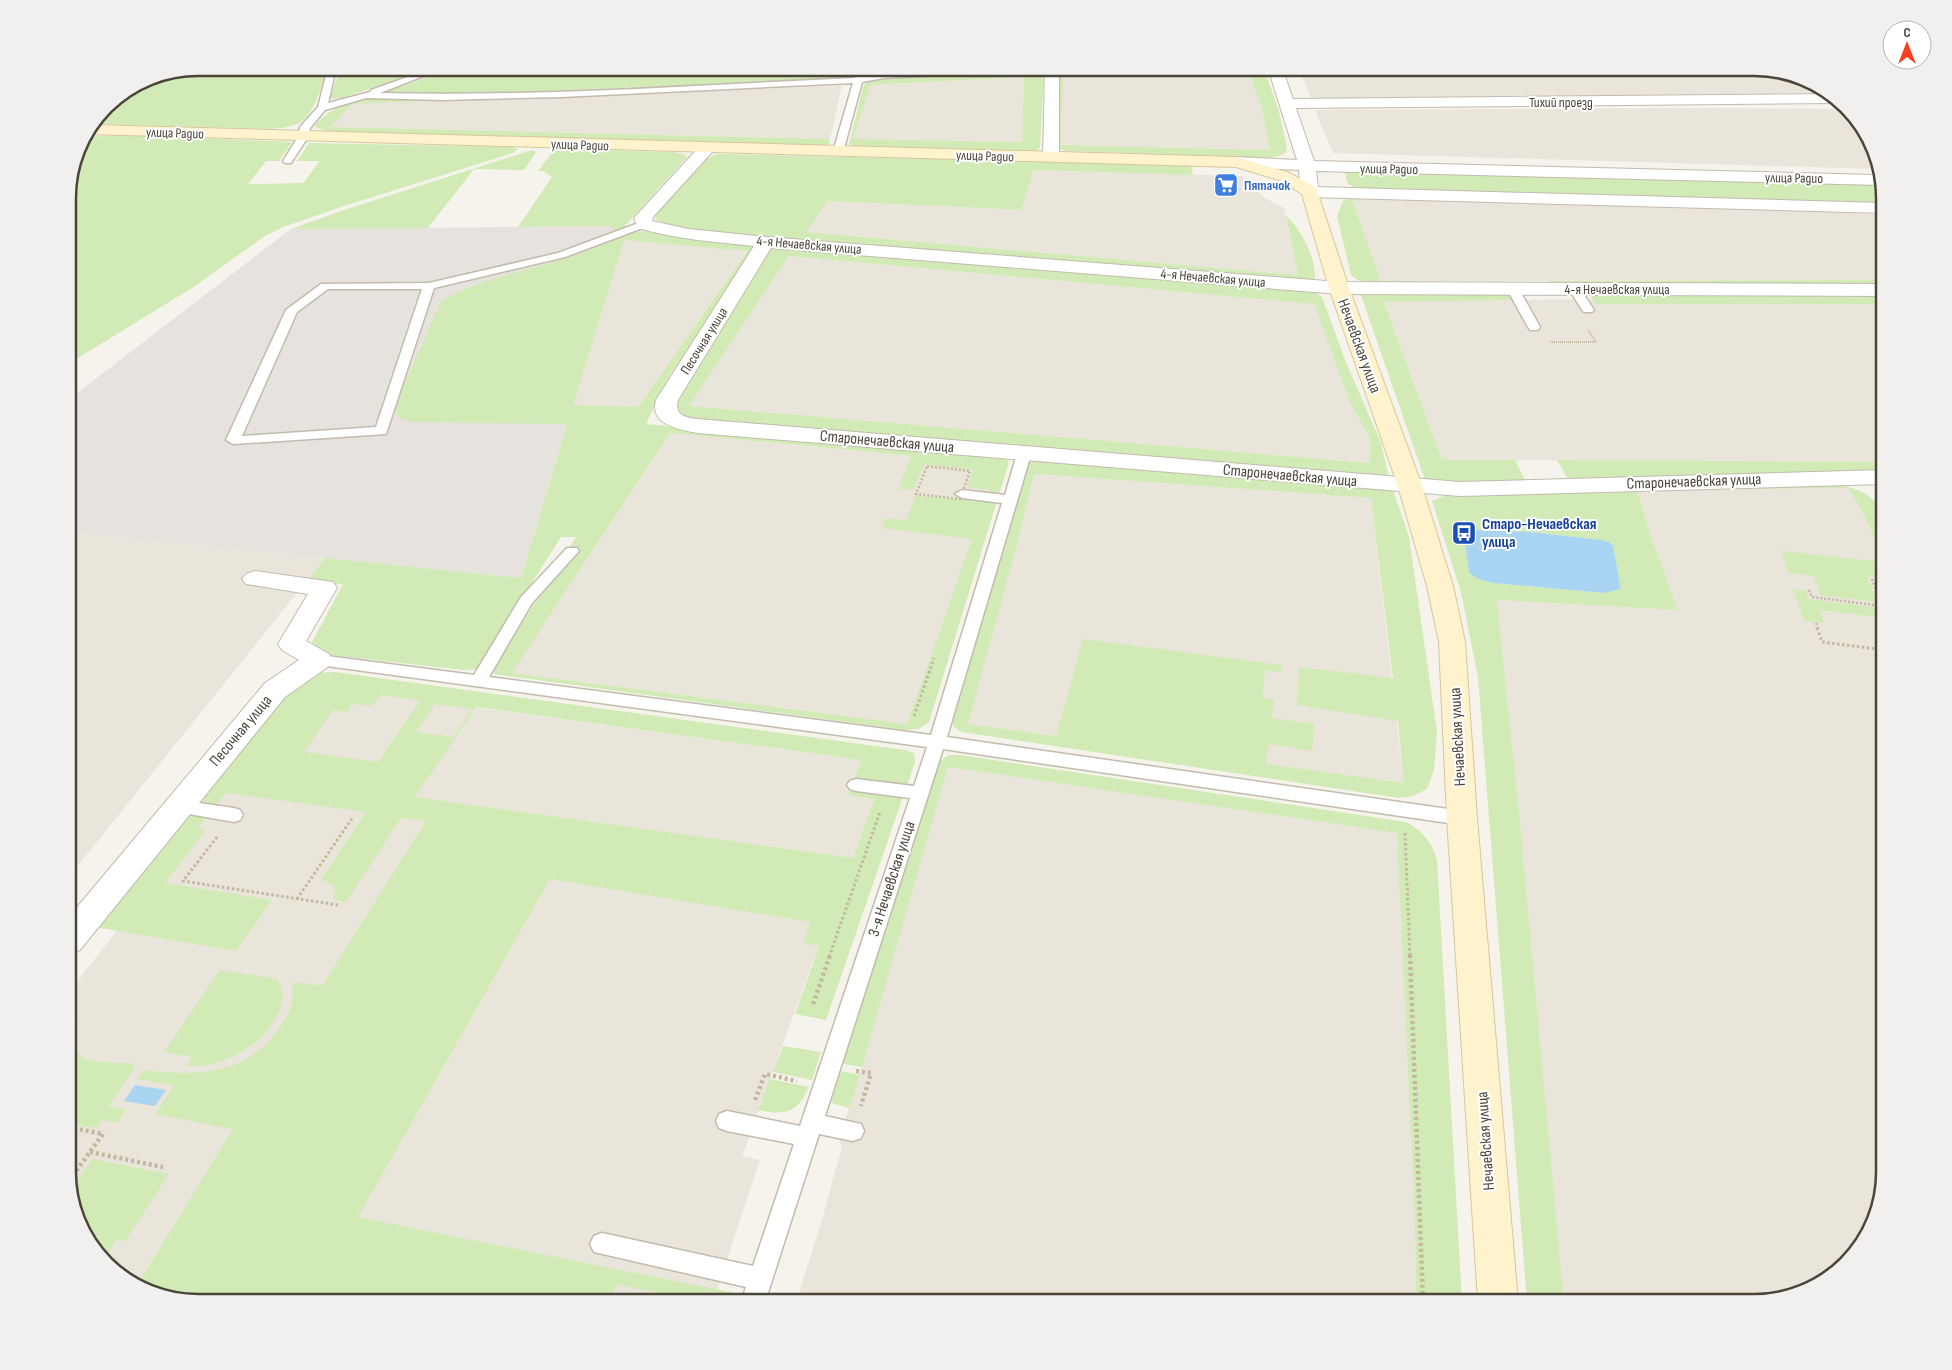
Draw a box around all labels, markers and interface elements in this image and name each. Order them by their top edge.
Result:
north arrow [1882,20,1932,70]
text: С [1903,24,1911,41]
street label: Тихий проезд [1529,94,1593,111]
street label: улица Радио [146,123,205,143]
street label: улица Радио [551,135,610,155]
street label: улица Радио [956,146,1015,166]
street label: улица Радио [1360,160,1418,178]
street label: улица Радио [1765,169,1823,187]
supermarket icon: Пятачок [1213,172,1239,198]
place label: Пятачок [1244,177,1290,194]
street label: 4-я Нечаевская улица [756,232,862,258]
street label: 4-я Нечаевская улица [1160,265,1266,291]
street label: 4-я Нечаевская улица [1564,281,1670,298]
street label: Нечаевская улица [1333,296,1385,396]
street label: Песочная улица [677,304,731,378]
street label: Старонечаевская улица [819,427,955,457]
street label: Старонечаевская улица [1222,461,1358,491]
street label: Старонечаевская улица [1626,470,1762,494]
place label: Старо-Нечаевская улица [1482,515,1597,552]
bus stop icon: Старо-Нечаевская улица [1451,520,1477,546]
street label: Нечаевская улица [1446,687,1470,787]
street label: Песочная улица [206,692,276,770]
street label: 3-я Нечаевская улица [864,819,920,939]
street label: Нечаевская улица [1473,1091,1499,1191]

